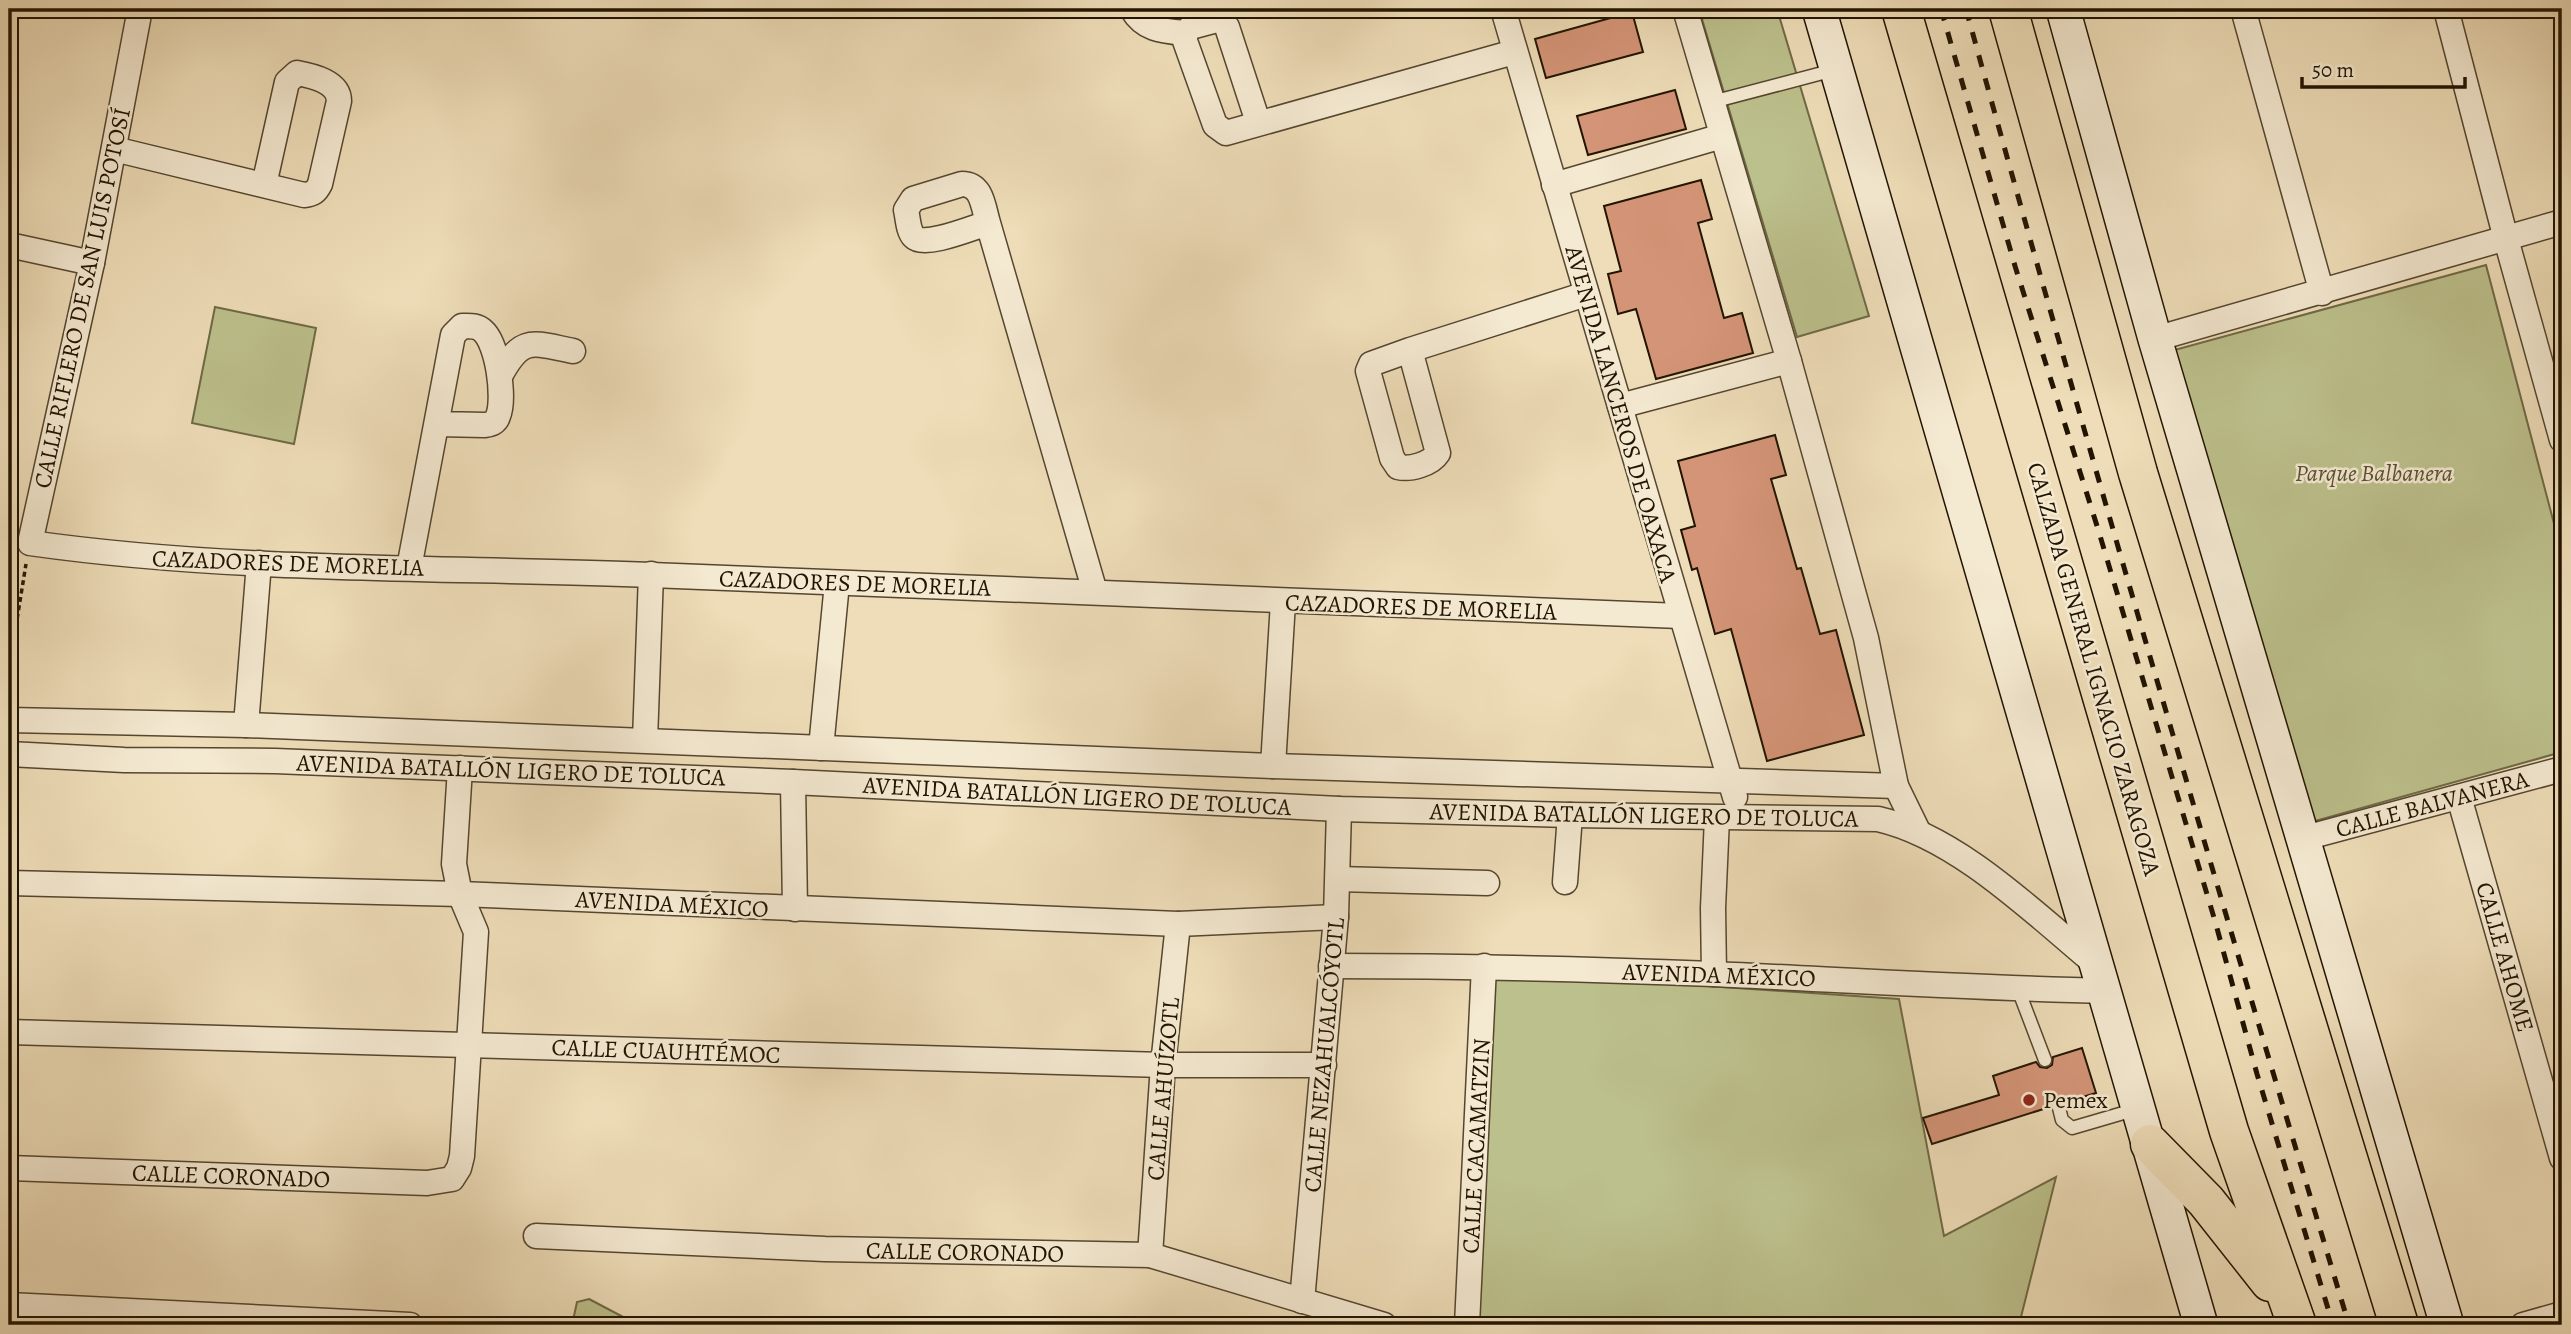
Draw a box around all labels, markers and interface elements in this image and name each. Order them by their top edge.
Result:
scale bar [2302,46,2464,90]
text: 50 m [2312,56,2354,84]
street label: CALLE RIFLERO DE SAN LUIS POTOSÍ [26,105,138,491]
street label: AVENIDA LANCEROS DE OAXACA [1557,241,1685,587]
park label: Parque Balbanera [2295,457,2453,489]
street label: CALZADA GENERAL IGNACIO ZARAGOZA [2020,459,2169,880]
street label: CAZADORES DE MORELIA [152,542,425,584]
street label: CAZADORES DE MORELIA [719,562,992,604]
street label: CAZADORES DE MORELIA [1285,586,1558,628]
street label: AVENIDA BATALLÓN LIGERO DE TOLUCA [295,746,727,794]
street label: CALLE BALVANERA [2332,763,2533,845]
street label: AVENIDA BATALLÓN LIGERO DE TOLUCA [861,769,1293,823]
street label: AVENIDA BATALLÓN LIGERO DE TOLUCA [1428,795,1860,835]
street label: CALLE AHOME [2468,878,2542,1036]
street label: AVENIDA MÉXICO [574,883,769,925]
street label: CALLE NEZAHUALCÓYOTL [1296,915,1352,1194]
street label: AVENIDA MÉXICO [1621,956,1816,994]
street label: CALLE AHUÍZOTL [1139,995,1187,1182]
street label: CALLE CUAUHTÉMOC [551,1031,781,1071]
street label: CALLE CACAMATZIN [1454,1038,1498,1254]
place label: Pemex [2043,1084,2108,1116]
marker: Pemex [2021,1092,2037,1108]
street label: CALLE CORONADO [131,1157,331,1195]
street label: CALLE CORONADO [866,1234,1064,1270]

